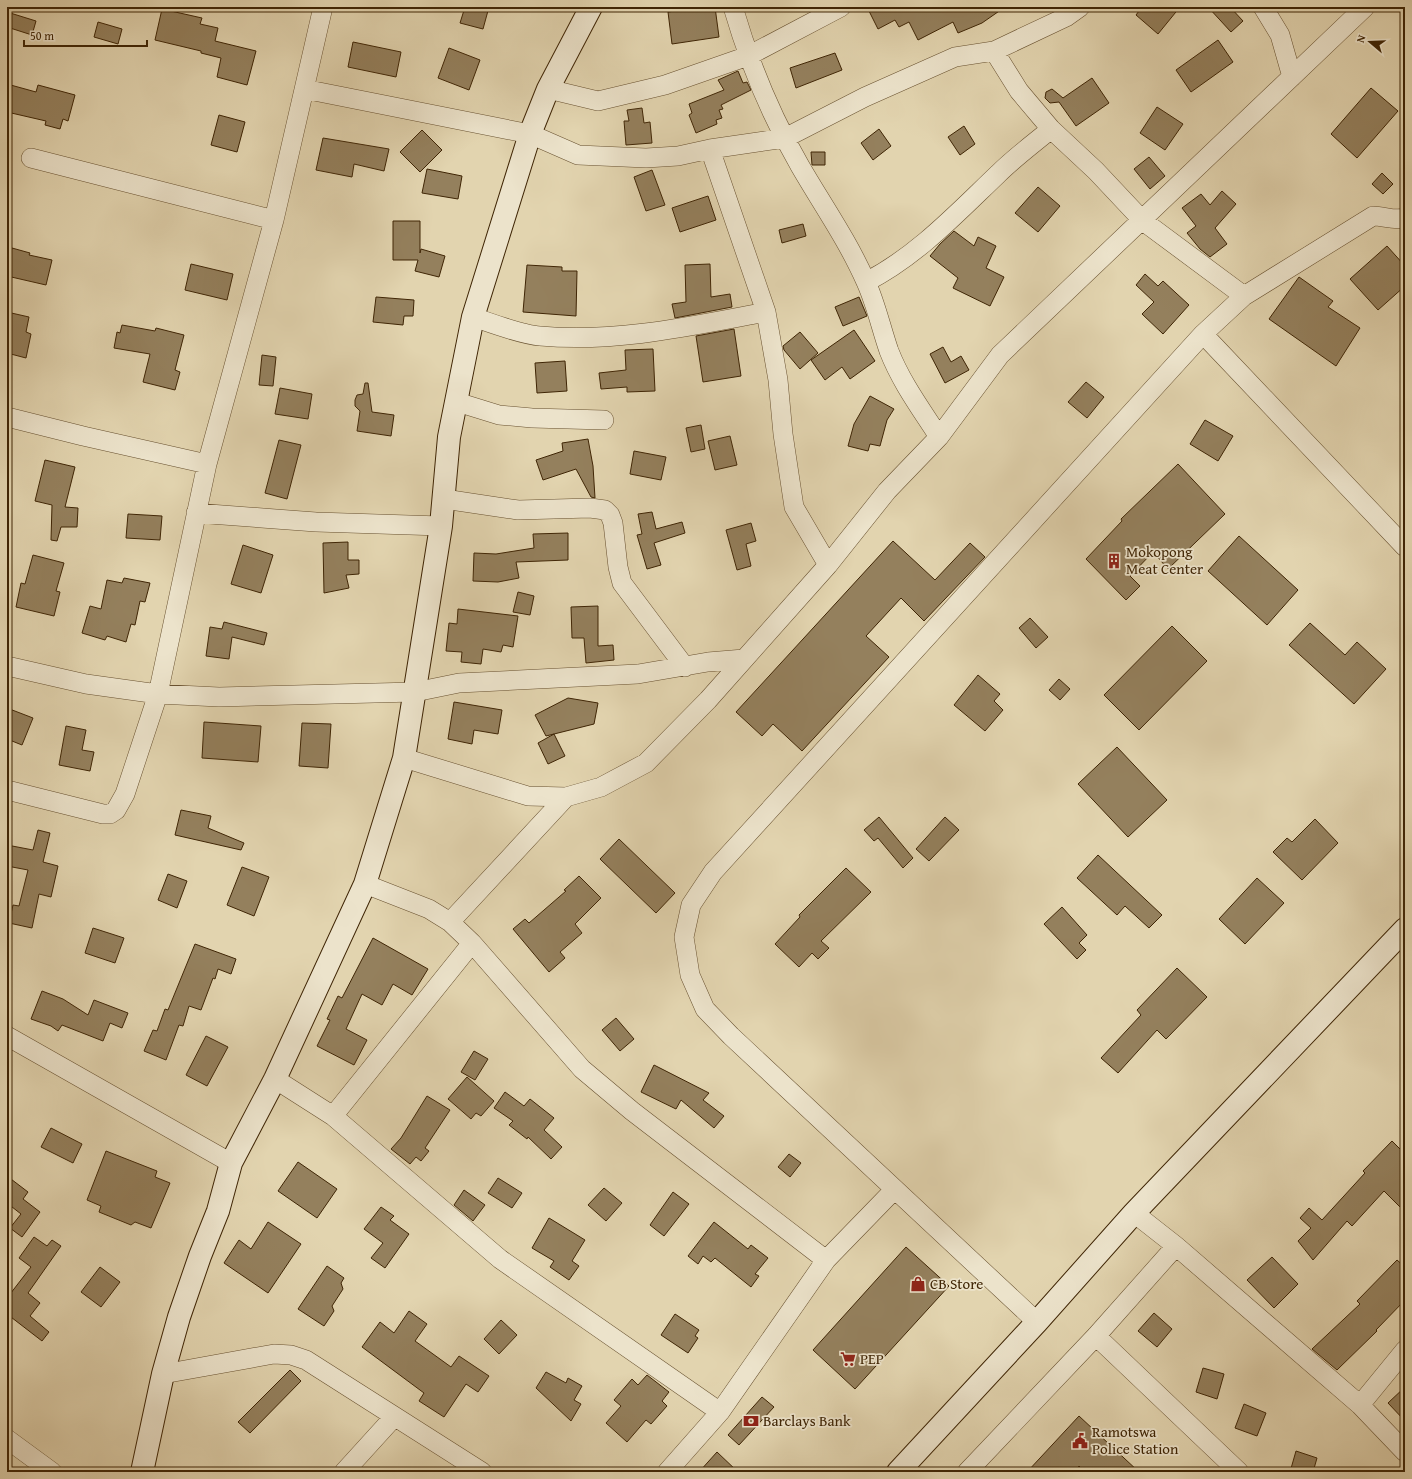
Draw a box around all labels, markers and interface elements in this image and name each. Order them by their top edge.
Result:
scale bar [24,22,147,48]
north arrow [1350,22,1390,62]
text: 50 m [30,27,54,44]
text: N [1352,32,1370,45]
place label: Mokopong Meat Center [1126,541,1203,579]
building icon: Mokopong Meat Center [1105,552,1123,570]
place label: CB Store [930,1273,983,1294]
shop icon: CB Store [909,1275,927,1293]
place label: PEP [860,1348,884,1369]
supermarket icon: PEP [839,1350,857,1368]
place label: Barclays Bank [763,1410,851,1431]
bank icon: Barclays Bank [742,1412,760,1430]
place label: Ramotswa Police Station [1092,1421,1179,1459]
public building icon: Ramotswa Police Station [1071,1432,1089,1450]

